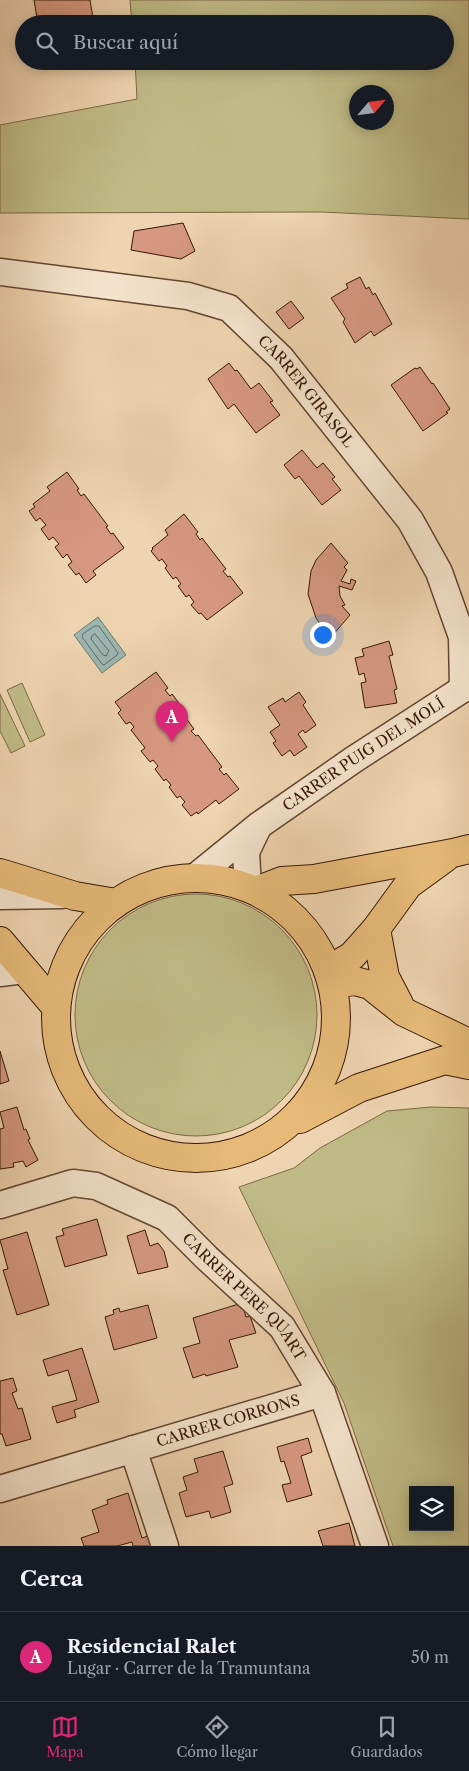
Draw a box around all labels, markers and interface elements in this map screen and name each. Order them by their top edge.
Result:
search box [15,15,454,70]
icon: search [33,29,61,57]
text: Buscar aquí [73,31,178,54]
north arrow [349,85,394,130]
street label: CARRER GIRASOL [254,331,359,451]
your location [310,622,336,648]
street label: CARRER PUIG DEL MOLÍ [279,693,448,815]
pin: A [156,701,188,742]
street label: CARRER PERE QUART [178,1229,311,1365]
street label: CARRER CORRONS [154,1390,302,1451]
map controls [409,1486,454,1531]
button: layers [409,1486,454,1531]
text: Cerca [20,1566,83,1591]
text: Residencial Ralet [67,1635,237,1658]
text: A [30,1647,42,1667]
text: 50 m [411,1647,449,1667]
text: Lugar · Carrer de la Tramuntana [67,1658,311,1678]
tab: Mapa [46,1713,84,1761]
tab: Cómo llegar [176,1713,258,1761]
tab: Guardados [351,1713,423,1761]

